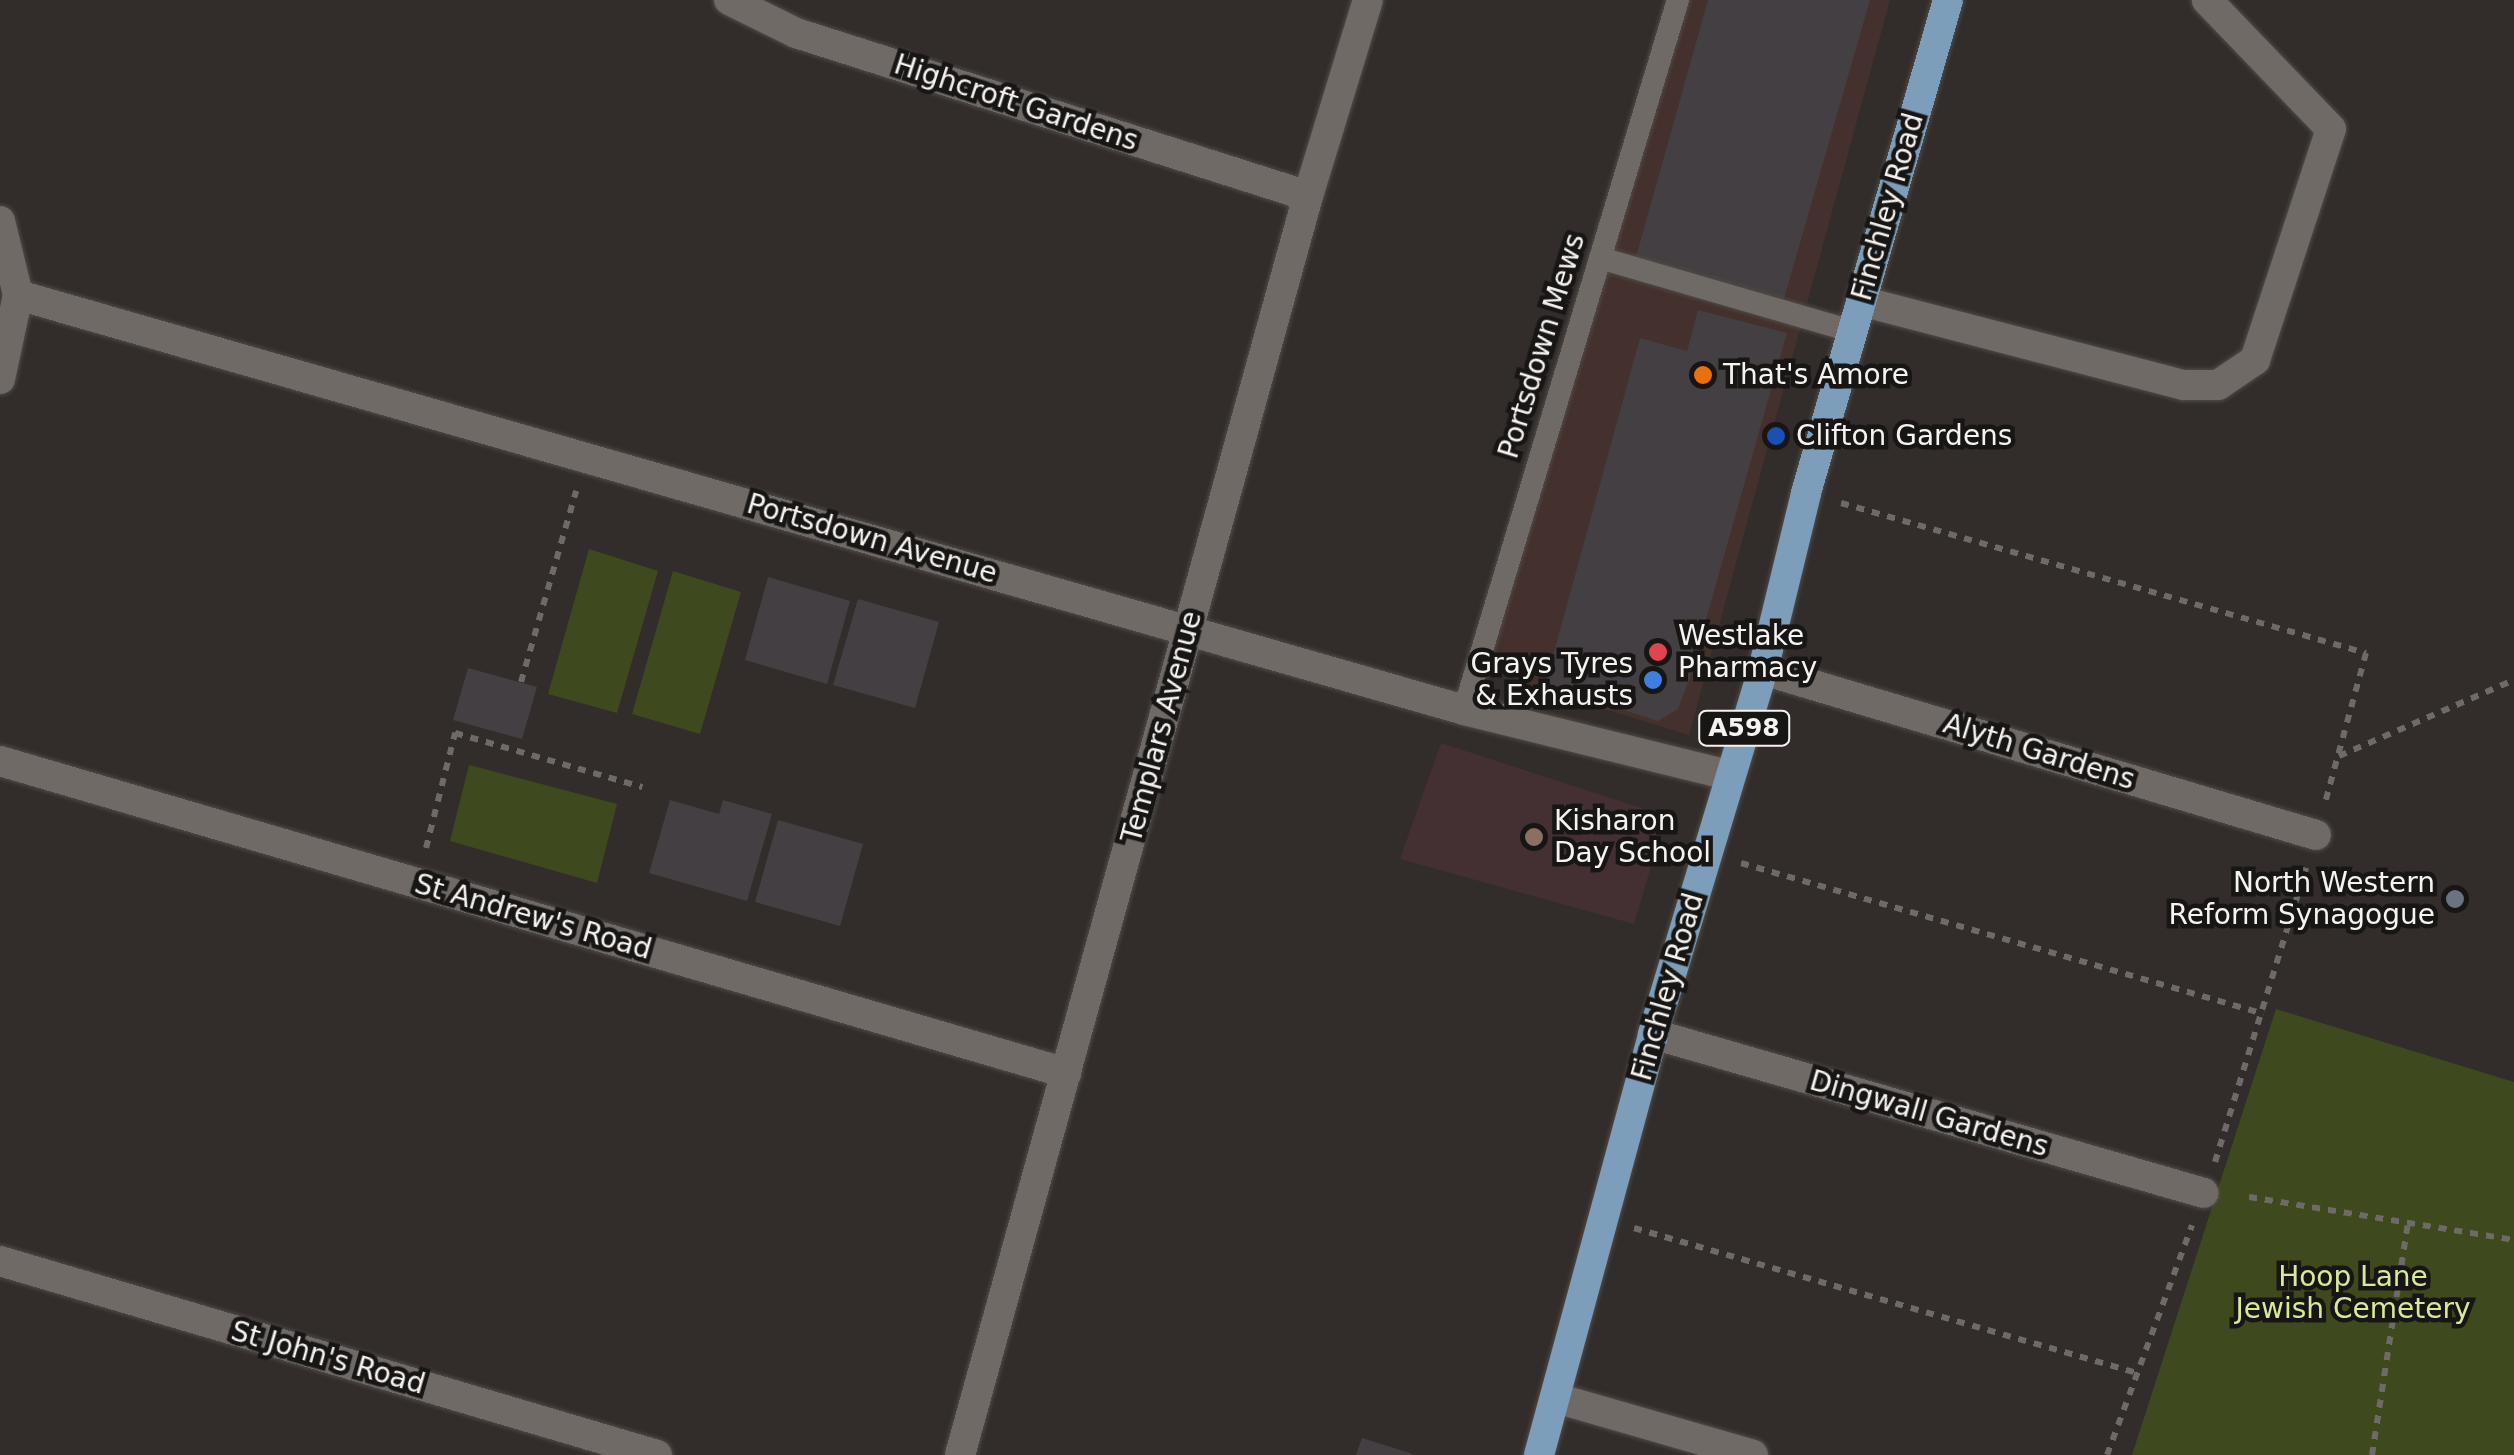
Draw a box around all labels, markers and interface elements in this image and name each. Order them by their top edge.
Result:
street label: Highcroft Gardens [890,48,1142,158]
street label: Finchley Road [1845,109,1931,305]
street label: Portsdown Mews [1492,229,1592,463]
place label: That's Amore [1723,358,1909,392]
marker: That's Amore [1692,364,1714,386]
place label: Clifton Gardens [1796,419,2012,453]
marker: Clifton Gardens [1765,425,1787,447]
street label: Portsdown Avenue [743,487,1001,591]
street label: Templars Avenue [1115,607,1209,847]
place label: Westlake Pharmacy [1678,619,1817,685]
marker: Westlake Pharmacy [1647,641,1669,663]
place label: Grays Tyres & Exhausts [1471,647,1633,713]
marker: Grays Tyres & Exhausts [1642,669,1664,691]
street label: Alyth Gardens [1939,707,2139,797]
road number: A598 [1696,708,1792,748]
place label: Kisharon Day School [1554,804,1711,870]
marker: Kisharon Day School [1523,826,1545,848]
place label: North Western Reform Synagogue [2168,866,2435,932]
street label: St Andrew's Road [411,867,655,967]
marker: North Western Reform Synagogue [2444,888,2466,910]
street label: Finchley Road [1625,889,1711,1085]
street label: Dingwall Gardens [1806,1064,2052,1164]
park label: Hoop Lane Jewish Cemetery [2236,1260,2470,1326]
street label: St John's Road [227,1314,429,1402]

